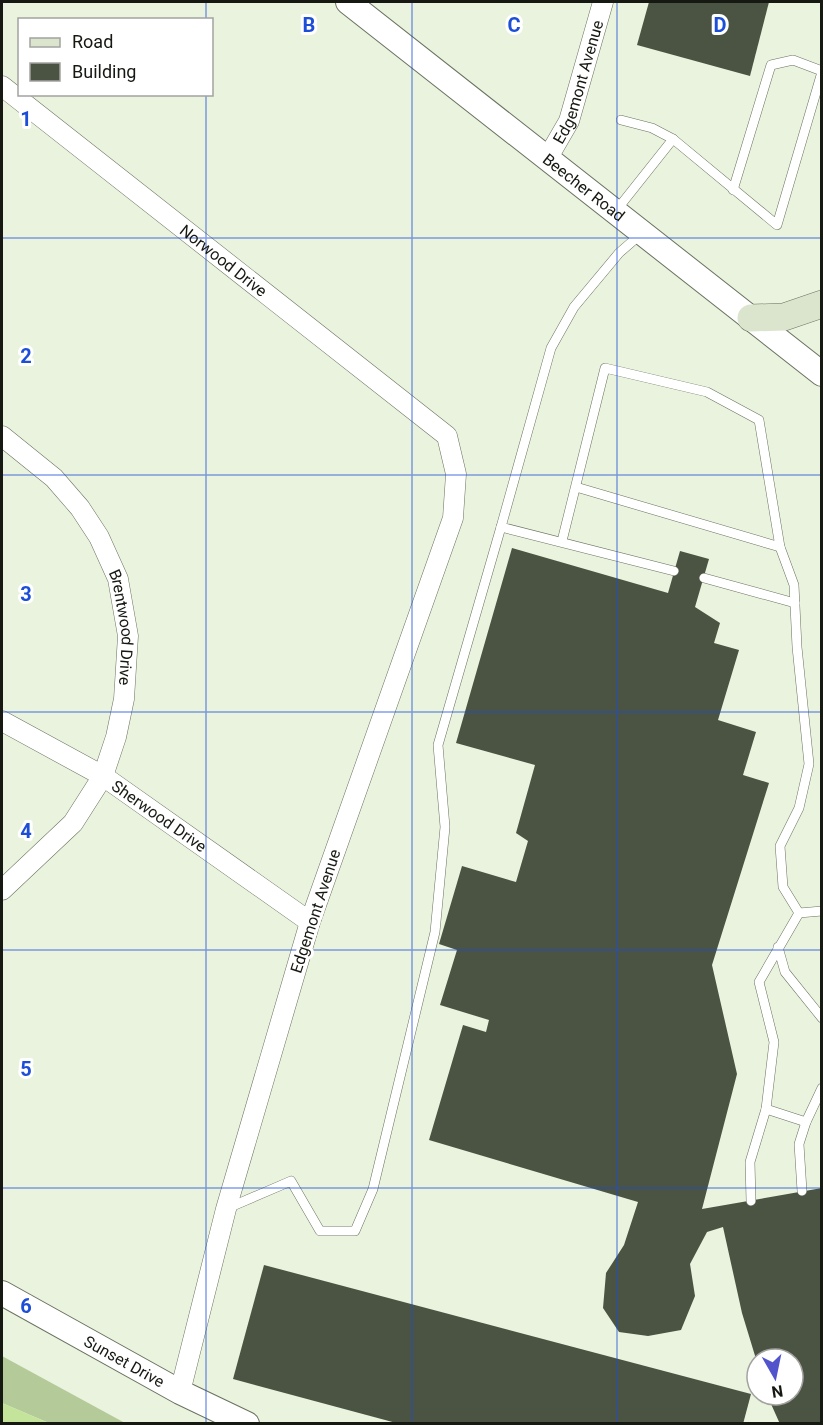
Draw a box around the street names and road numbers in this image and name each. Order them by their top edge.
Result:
street label: Edgemont Avenue [549,18,607,147]
street label: Beecher Road [539,150,628,226]
street label: Norwood Drive [176,221,271,301]
street label: Brentwood Drive [105,566,137,686]
street label: Sherwood Drive [108,776,210,856]
street label: Edgemont Avenue [287,847,344,975]
street label: Sunset Drive [81,1332,168,1391]

